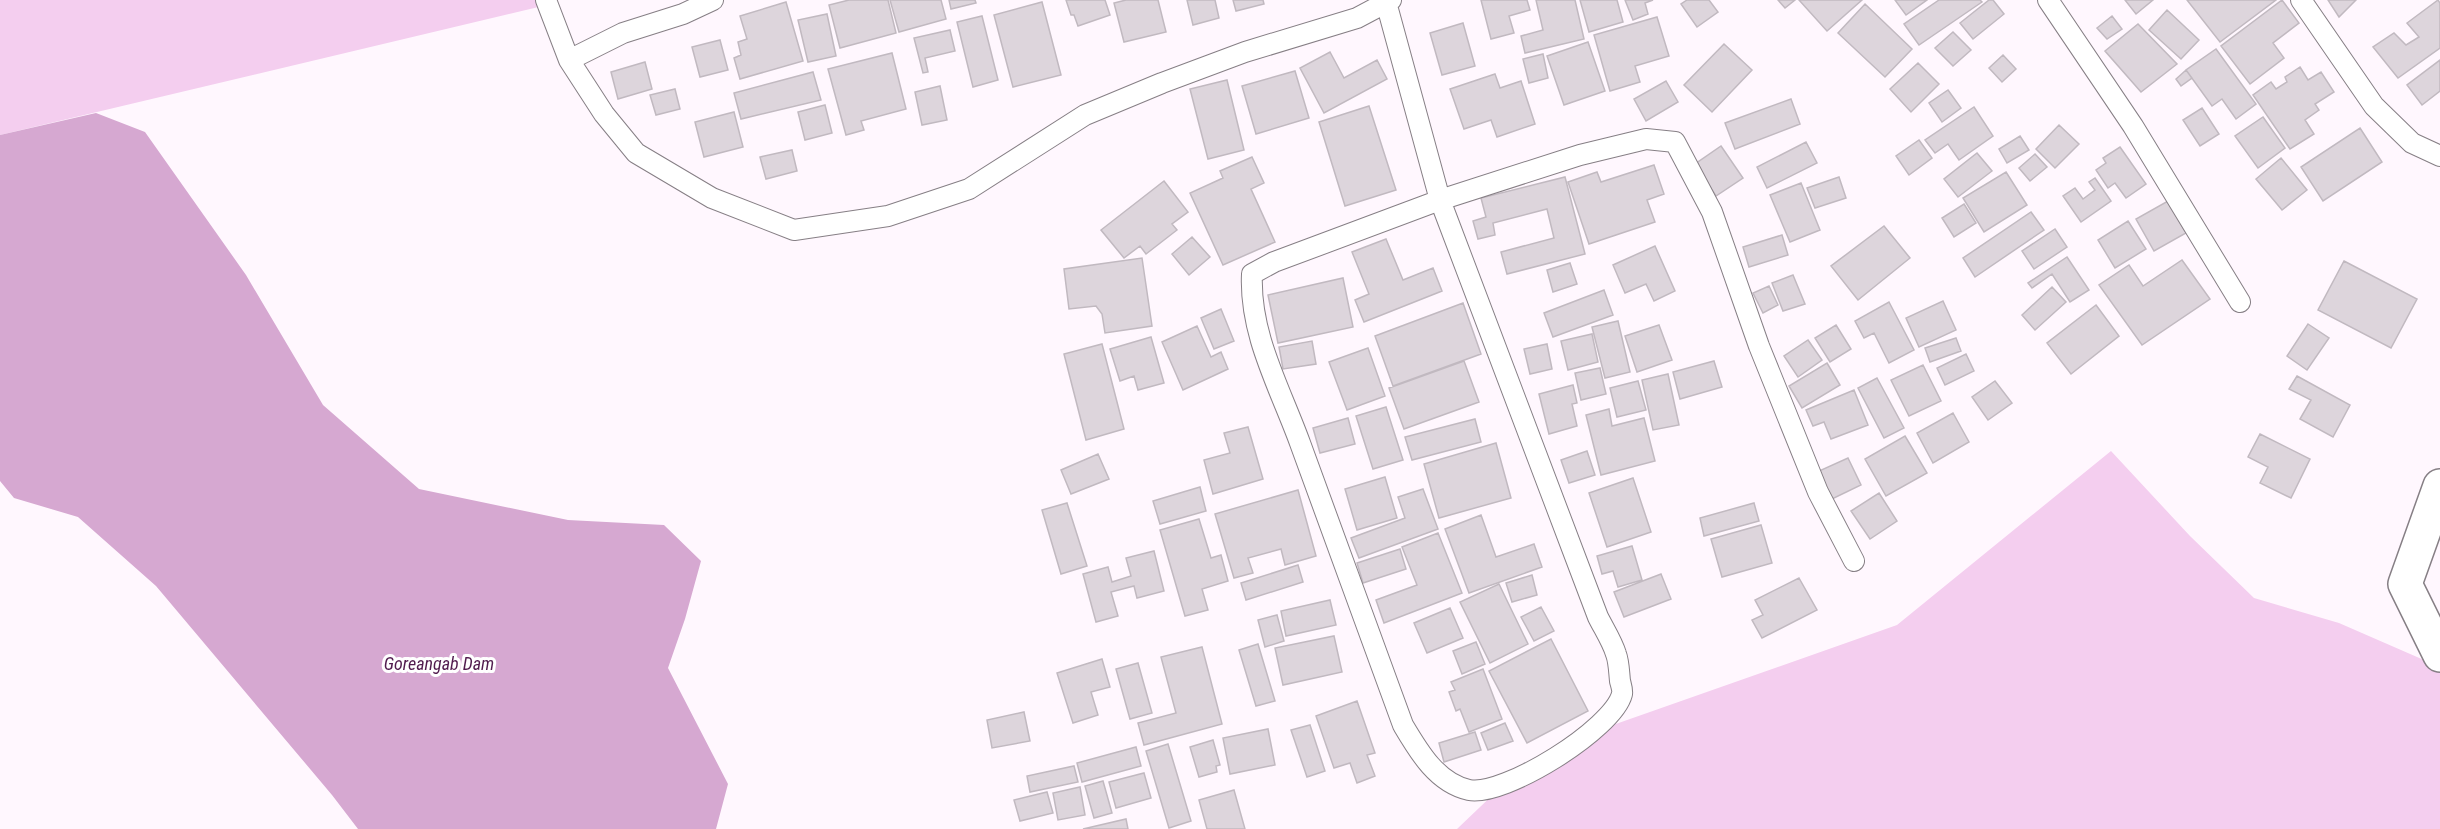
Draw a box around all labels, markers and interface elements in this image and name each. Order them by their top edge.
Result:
water label: Goreangab Dam [384,653,494,674]

